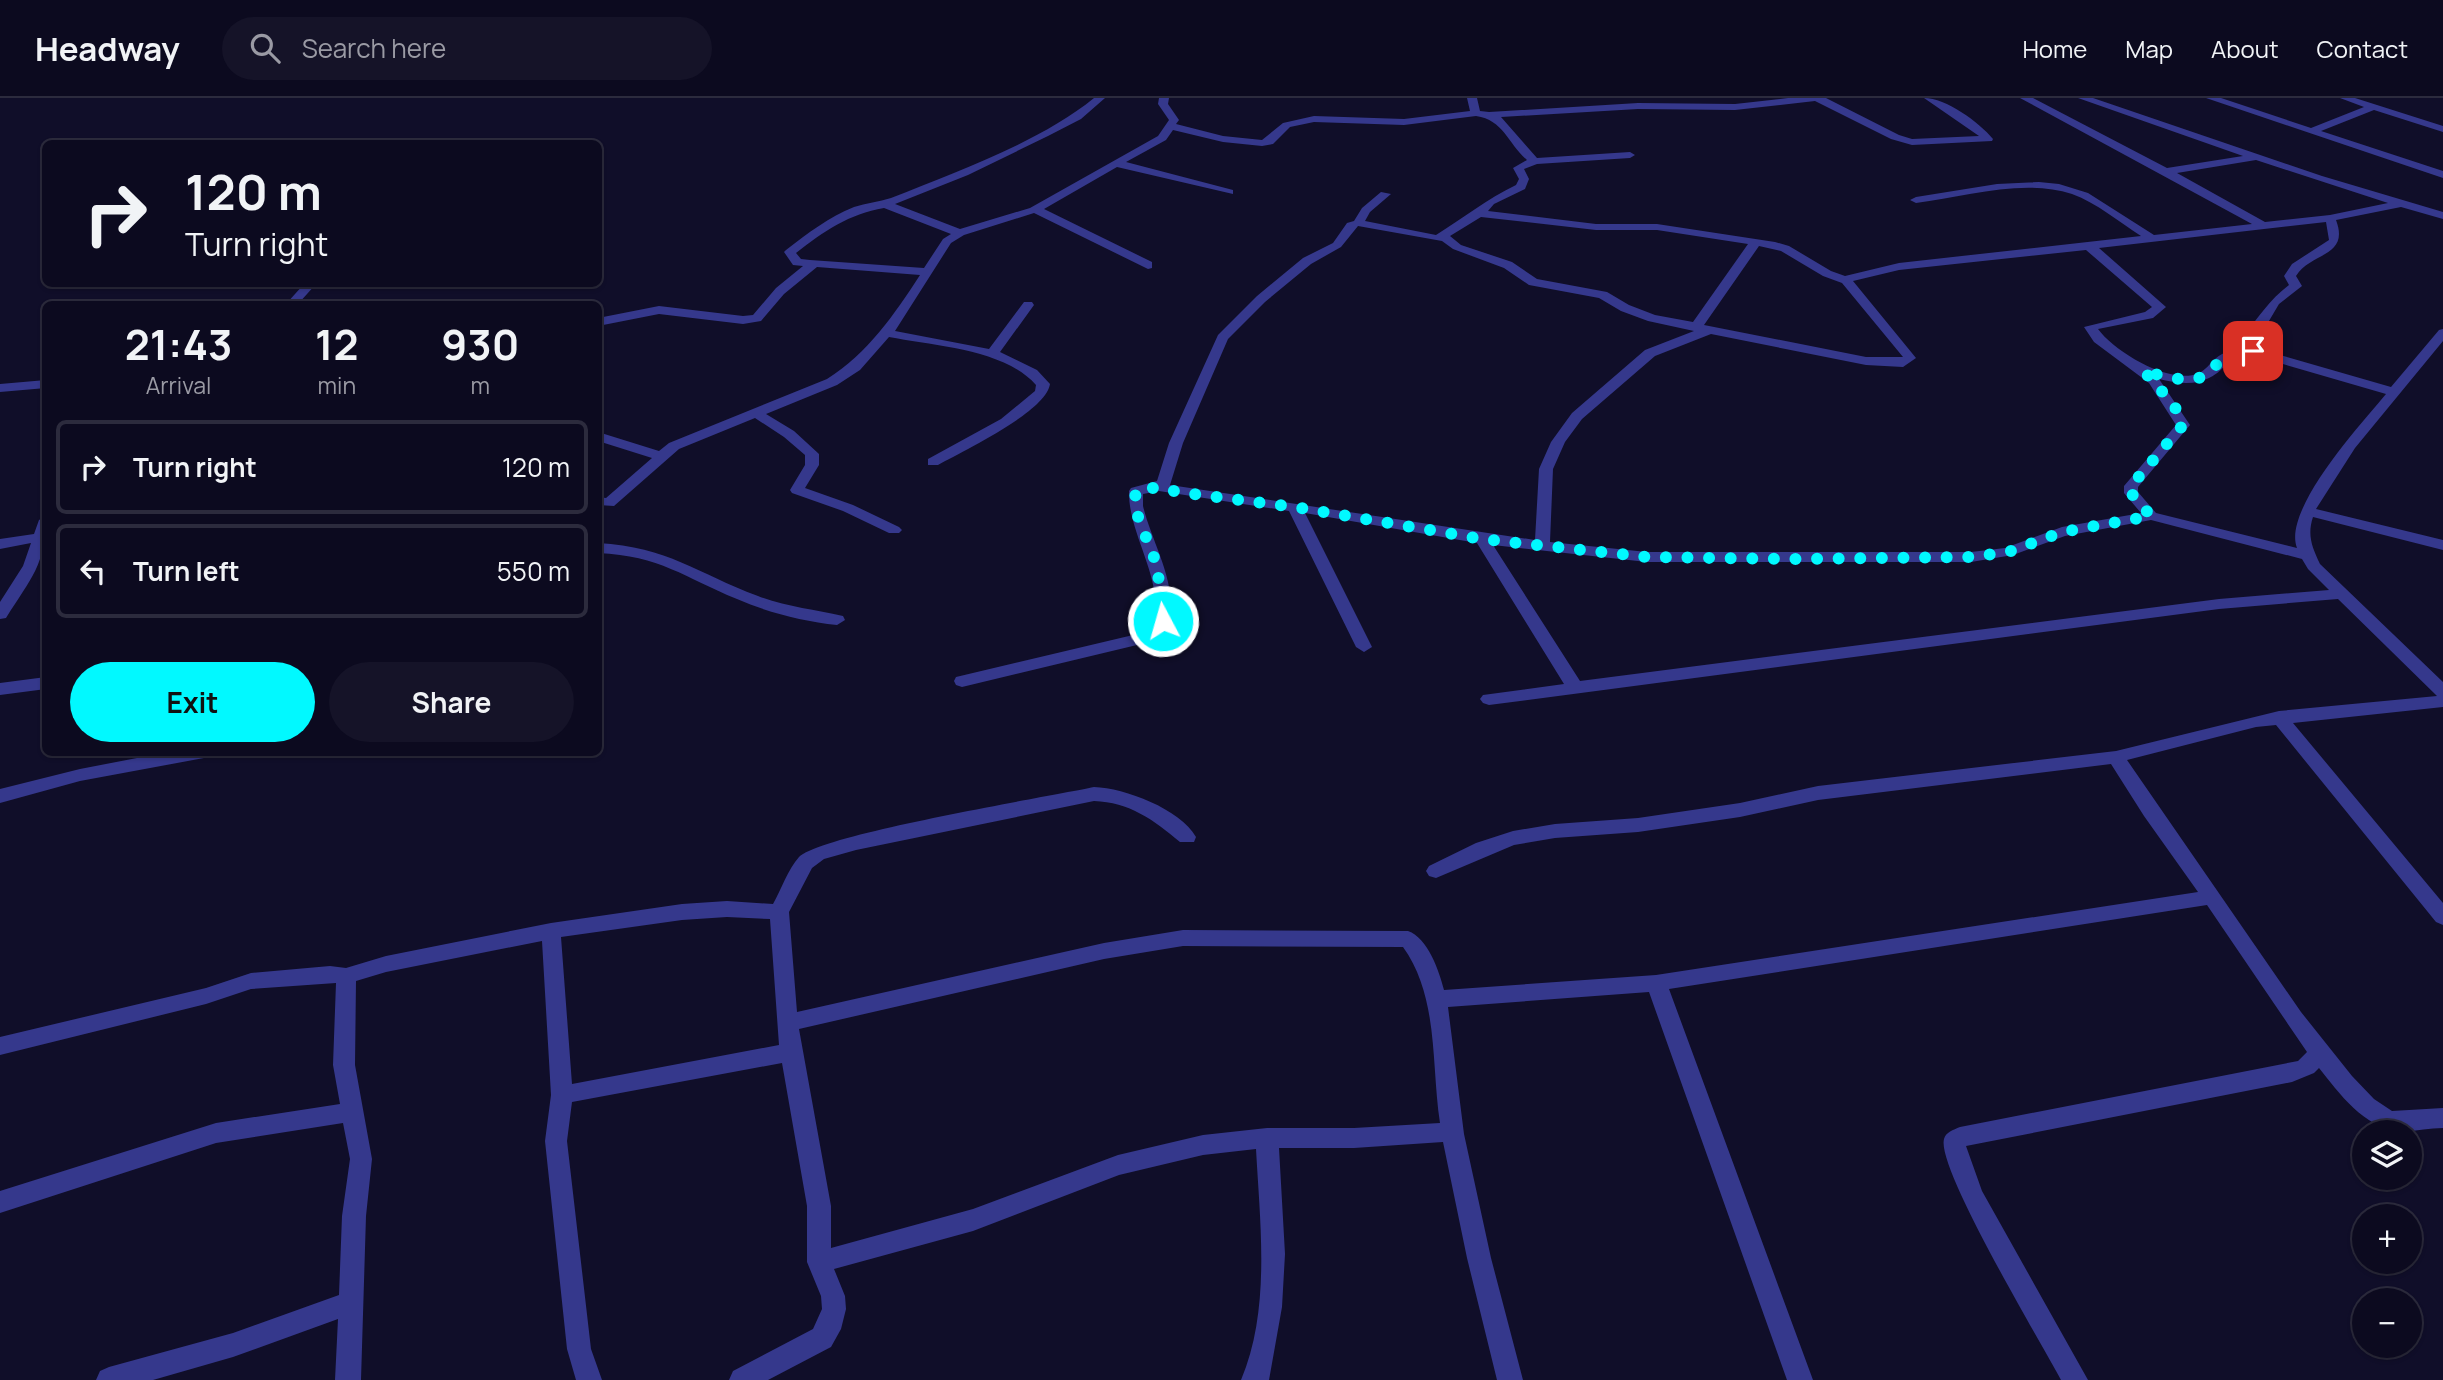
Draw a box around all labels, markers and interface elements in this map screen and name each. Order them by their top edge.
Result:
search box [222,17,712,80]
text: Headway [35,26,180,71]
icon: search [246,29,284,67]
text: Search here [302,30,446,66]
text: Home [2022,32,2087,65]
text: Map [2125,32,2173,65]
text: About [2211,32,2279,65]
text: Contact [2317,32,2408,65]
text: 120 m [185,158,322,225]
icon: right [70,168,161,259]
text: Turn right [185,222,328,266]
text: 21:43 [125,315,232,373]
text: 12 [315,315,359,373]
text: 930 [441,315,519,373]
pin [2223,321,2283,381]
icon: arrive [2234,332,2272,370]
text: Arrival [146,369,211,401]
text: min [318,369,356,401]
text: m [471,369,490,401]
icon: right [74,448,112,486]
text: Turn right [133,449,257,485]
text: 120 m [502,449,570,485]
icon: left [74,552,112,590]
text: Turn left [133,553,240,589]
text: 550 m [497,553,570,589]
position arrow [1126,584,1200,658]
button: Exit [70,662,315,742]
button: Share [329,662,574,742]
map controls [2352,1120,2422,1358]
button: layers [2352,1120,2422,1190]
button: + [2352,1204,2422,1274]
button: − [2352,1288,2422,1358]

